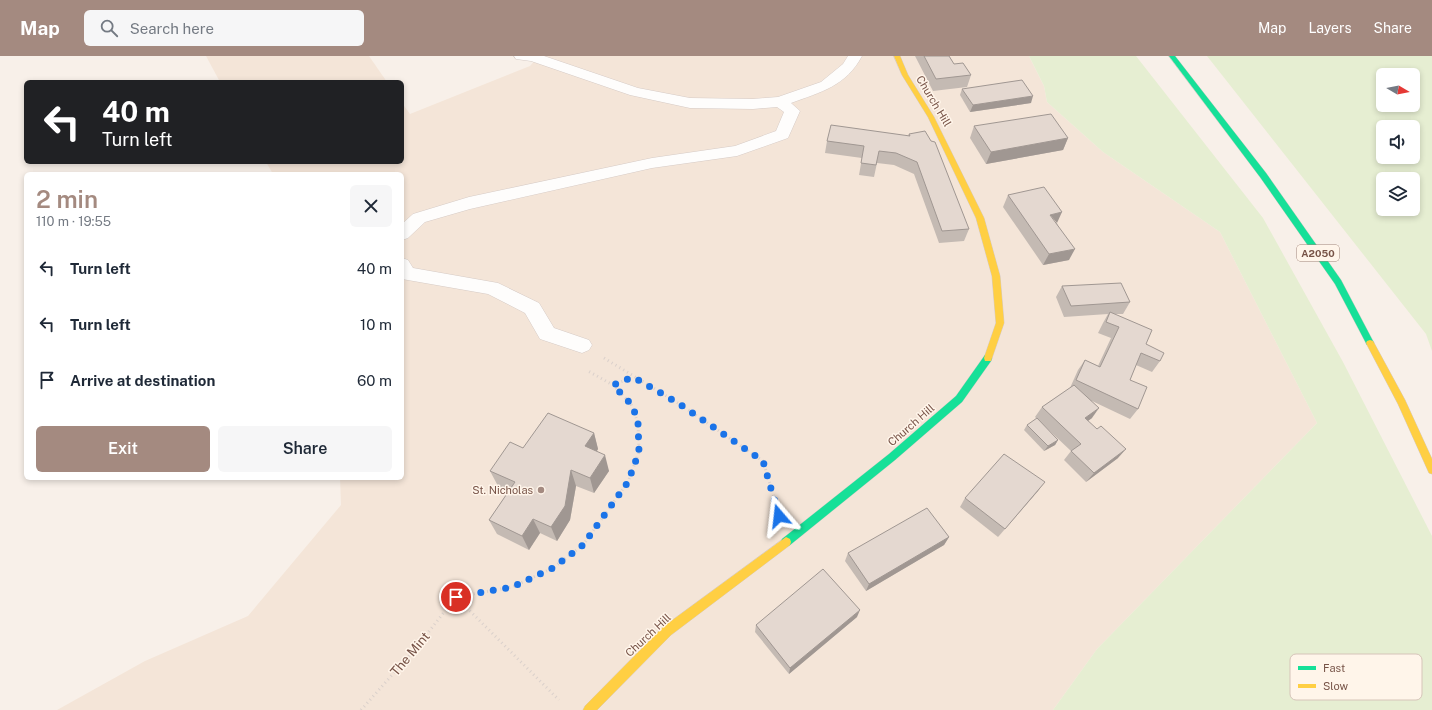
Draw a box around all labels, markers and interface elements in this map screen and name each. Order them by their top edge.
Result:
search box [84,10,364,46]
text: Map [20,17,60,39]
icon: search [98,17,120,39]
text: Search here [130,20,214,37]
text: Map [1258,20,1286,36]
text: Layers [1308,20,1352,36]
text: Share [1374,20,1412,36]
north arrow [1376,68,1420,112]
map controls [1376,68,1420,216]
street label: Church Hill [914,73,954,129]
text: 40 m [102,95,170,128]
icon: left [36,96,88,148]
button: sound [1376,120,1420,164]
text: Turn left [102,129,172,150]
button: layers [1376,172,1420,216]
text: 2 min [36,185,98,213]
button: close [350,185,392,227]
text: 110 m · 19:55 [36,214,111,229]
road number: A2050 [1297,245,1339,261]
icon: left [36,257,58,279]
text: Turn left [70,260,131,277]
text: 40 m [357,260,392,277]
icon: left [36,313,58,335]
text: Turn left [70,316,131,333]
text: 10 m [360,316,392,333]
icon: arrive [36,369,58,391]
text: Arrive at destination [70,372,215,389]
text: 60 m [357,372,392,389]
street label: Church Hill [885,402,937,448]
button: Exit [36,426,210,472]
button: Share [218,426,392,472]
place label: St. Nicholas [472,484,533,496]
marker: St. Nicholas [536,485,546,495]
position arrow [758,495,800,537]
pin [439,580,473,614]
icon: arrive [445,586,467,608]
street label: Church Hill [623,611,673,659]
street label: The Mint [387,629,433,679]
legend [1290,654,1422,700]
text: Fast [1323,662,1345,674]
text: Slow [1323,680,1349,692]

